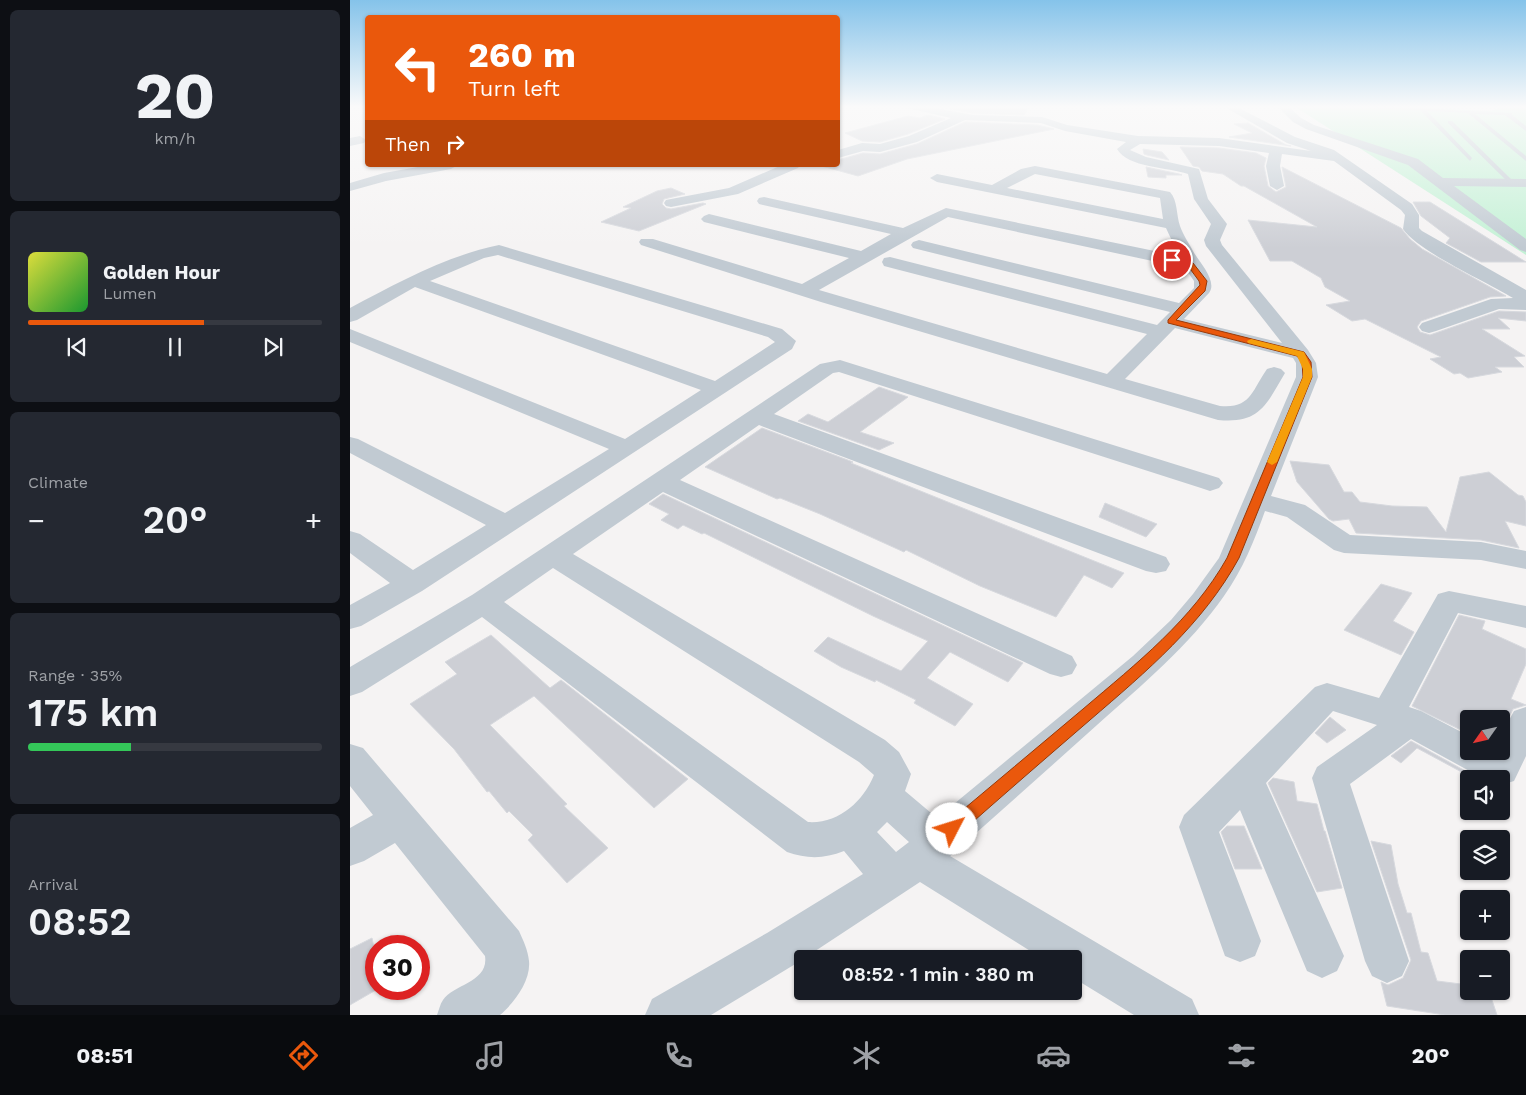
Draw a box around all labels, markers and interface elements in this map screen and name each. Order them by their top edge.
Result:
text: 260 m [468,34,576,76]
icon: left [385,35,450,100]
text: 20 [135,58,215,134]
text: Turn left [468,76,560,101]
text: km/h [154,129,196,148]
icon: right [441,130,469,158]
text: Then [385,133,431,156]
pin [1151,239,1193,281]
icon: arrive [1158,246,1186,274]
text: Golden Hour [103,261,220,284]
text: Lumen [103,284,157,303]
icon: previous [63,333,91,361]
icon: pause [161,333,189,361]
icon: next [259,333,287,361]
text: Climate [28,473,88,492]
text: 20° [143,498,207,542]
text: − [28,504,45,537]
text: + [305,504,322,537]
text: Range · 35% [28,666,122,685]
text: 175 km [28,691,159,735]
north arrow [1460,710,1510,760]
map controls [1460,710,1510,1000]
button: sound [1460,770,1510,820]
position arrow [925,802,977,854]
button: layers [1460,830,1510,880]
text: Arrival [28,875,78,894]
button: + [1460,890,1510,940]
text: 08:52 [28,900,132,944]
speed limit sign: 30 [365,935,430,1000]
button: − [1460,950,1510,1000]
text: 08:52 · 1 min · 380 m [842,963,1034,986]
icon: directions [286,1038,321,1073]
icon: music [473,1038,508,1073]
icon: phone [661,1038,696,1073]
icon: climate [849,1038,884,1073]
icon: car [1036,1038,1071,1073]
icon: filters [1224,1038,1259,1073]
text: 08:51 [76,1043,133,1068]
text: 20° [1411,1043,1450,1068]

